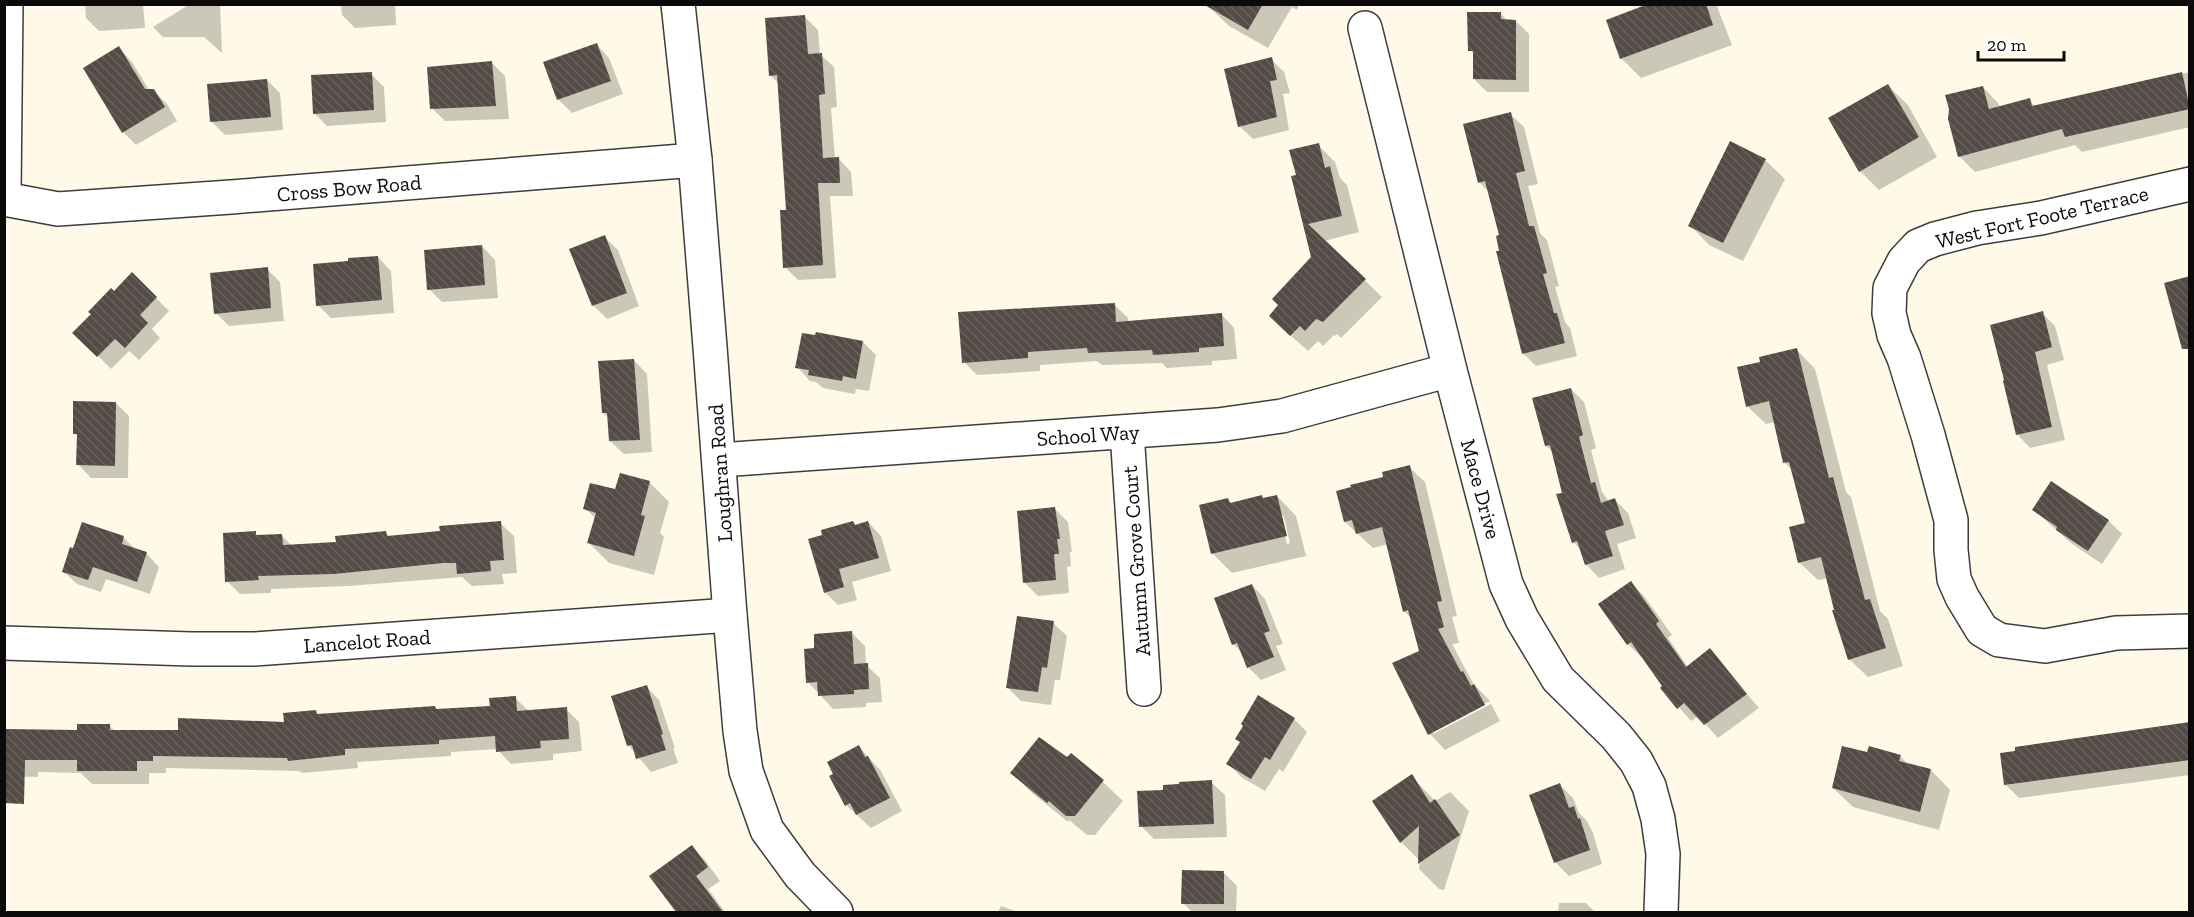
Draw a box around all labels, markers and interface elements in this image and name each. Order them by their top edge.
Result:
scale bar [1978,24,2064,62]
text: 20 m [1987,34,2027,56]
street label: Cross Bow Road [276,169,423,207]
street label: West Fort Foote Terrace [1933,180,2151,254]
street label: Loughran Road [703,403,737,543]
street label: School Way [1036,419,1141,451]
street label: Mace Drive [1456,436,1506,542]
street label: Autumn Grove Court [1117,465,1155,657]
street label: Lancelot Road [303,624,432,658]

